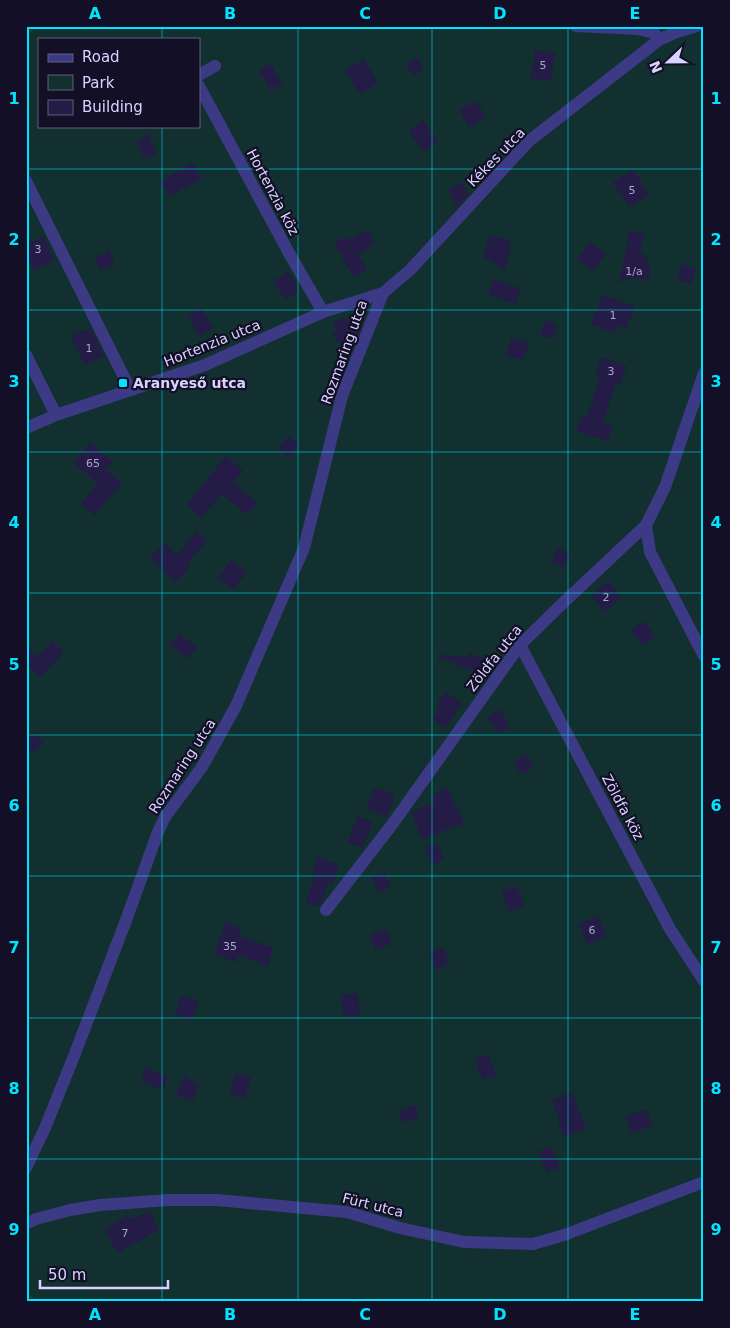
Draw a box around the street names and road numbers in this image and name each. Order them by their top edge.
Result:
street label: Kékes utca [464,124,528,190]
street label: Hortenzia köz [243,146,303,238]
street label: Rozmaring utca [318,298,370,406]
street label: Hortenzia utca [161,316,263,370]
street label: Zöldfa utca [463,622,525,694]
street label: Rozmaring utca [145,716,219,816]
street label: Zöldfa köz [599,771,647,843]
street label: Fürt utca [341,1190,405,1220]

